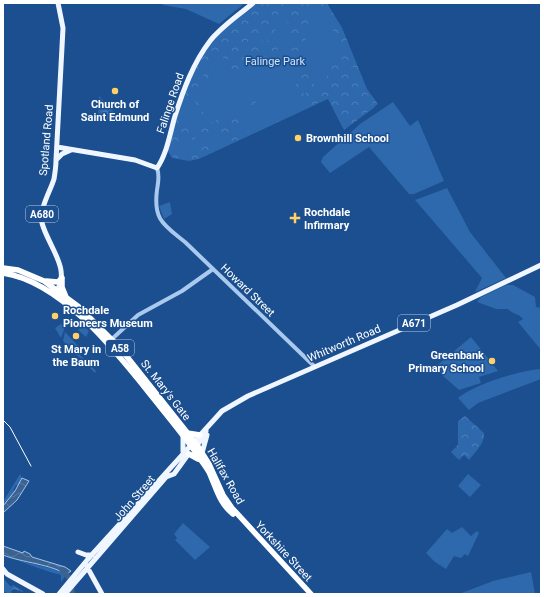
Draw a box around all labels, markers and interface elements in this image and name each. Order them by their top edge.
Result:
park label: Falinge Park [245,55,306,68]
street label: Falinge Road [154,71,187,135]
marker: Church of Saint Edmund [110,86,120,96]
place label: Church of Saint Edmund [81,98,149,124]
street label: Spotland Road [37,104,56,176]
place label: Brownhill School [306,132,389,145]
marker: Brownhill School [293,133,303,143]
road number: A680 [26,206,58,222]
place label: Rochdale Infirmary [304,206,350,232]
marker: Rochdale Infirmary [289,212,301,224]
street label: Howard Street [218,261,278,320]
place label: Rochdale Pioneers Museum [63,304,153,330]
marker: Rochdale Pioneers Museum [50,311,60,321]
road number: A671 [398,315,430,331]
street label: Whitworth Road [306,322,383,365]
marker: St Mary in the Baum [71,331,81,341]
road number: A58 [106,340,134,356]
place label: St Mary in the Baum [51,343,101,369]
place label: Greenbank Primary School [408,349,484,375]
marker: Greenbank Primary School [487,356,497,366]
street label: St. Mary's Gate [138,357,193,423]
street label: Halifax Road [204,446,247,507]
street label: John Street [111,473,158,524]
street label: Yorkshire Street [252,519,315,584]

